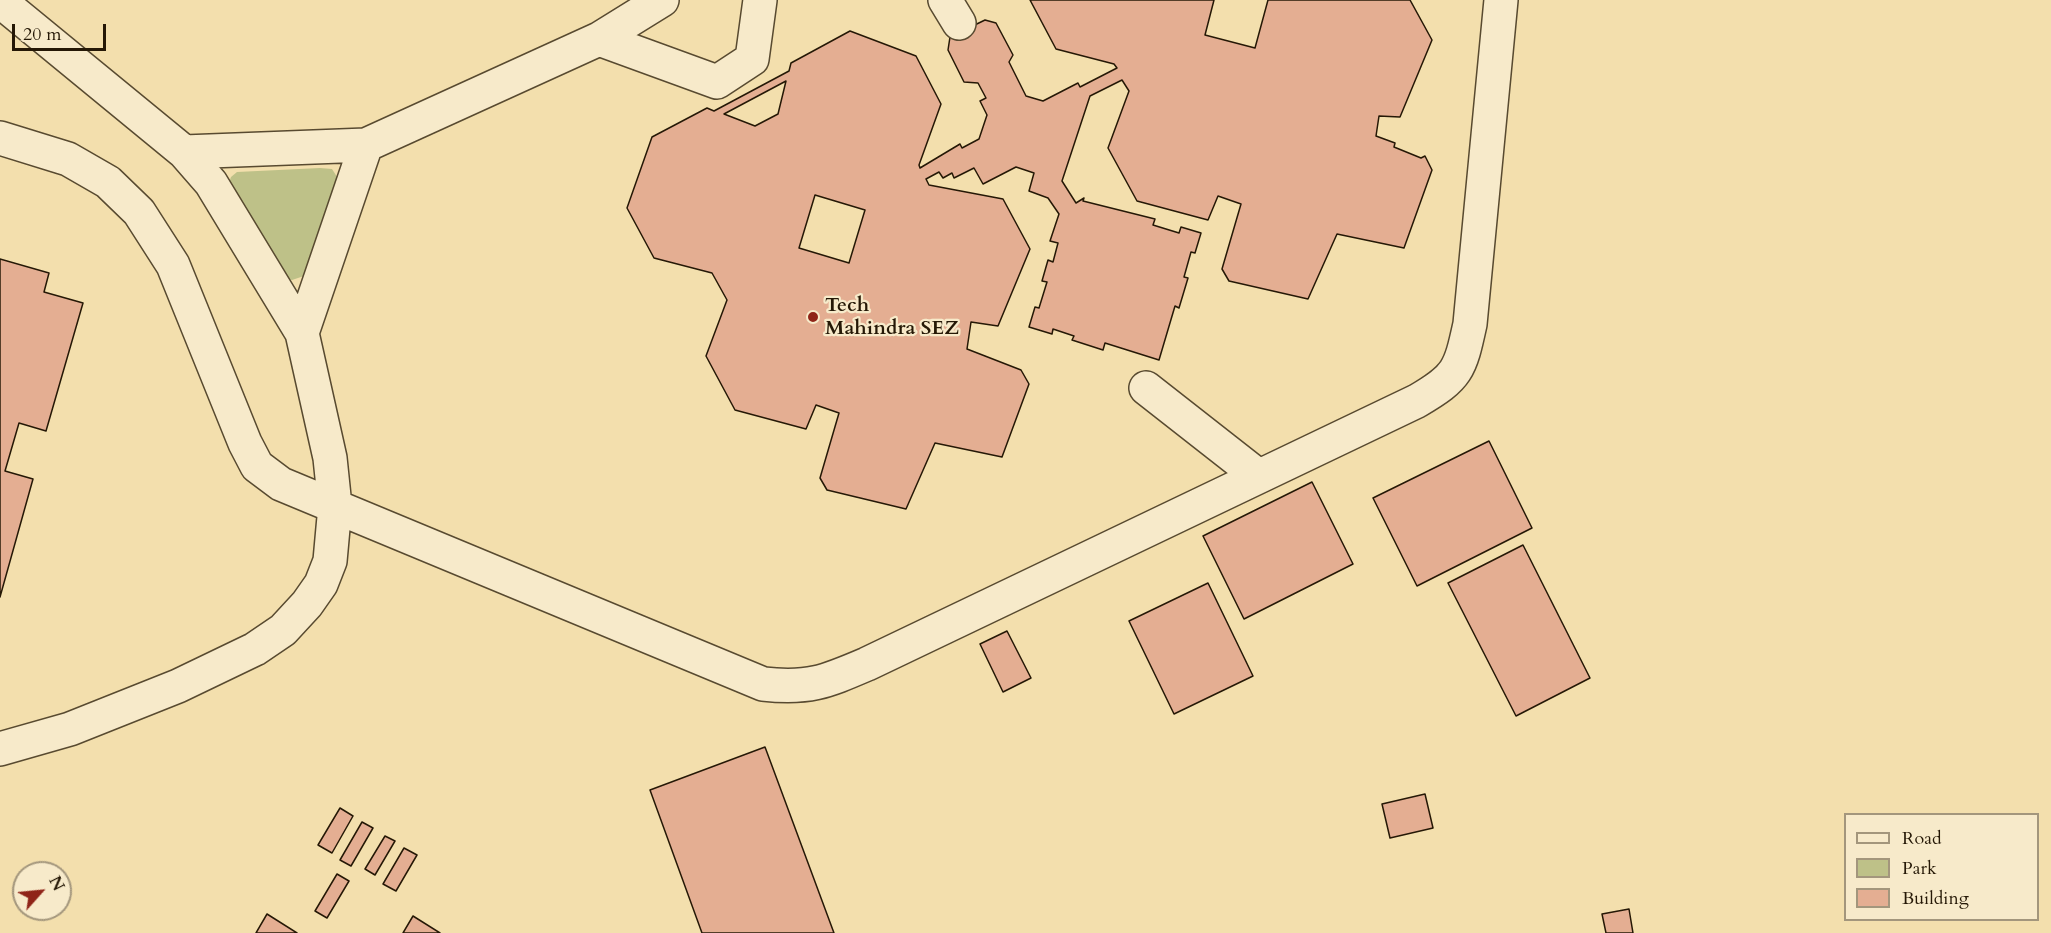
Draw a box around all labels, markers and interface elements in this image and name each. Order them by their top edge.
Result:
scale bar [15,12,110,50]
text: 20 m [23,22,62,47]
place label: Tech Mahindra SEZ [825,294,959,341]
marker: Tech Mahindra SEZ [806,310,820,324]
legend [1844,813,2039,921]
text: Road [1902,826,1942,851]
text: Park [1902,856,1937,881]
north arrow [12,861,72,921]
text: N [43,873,69,895]
text: Building [1902,886,1969,911]

